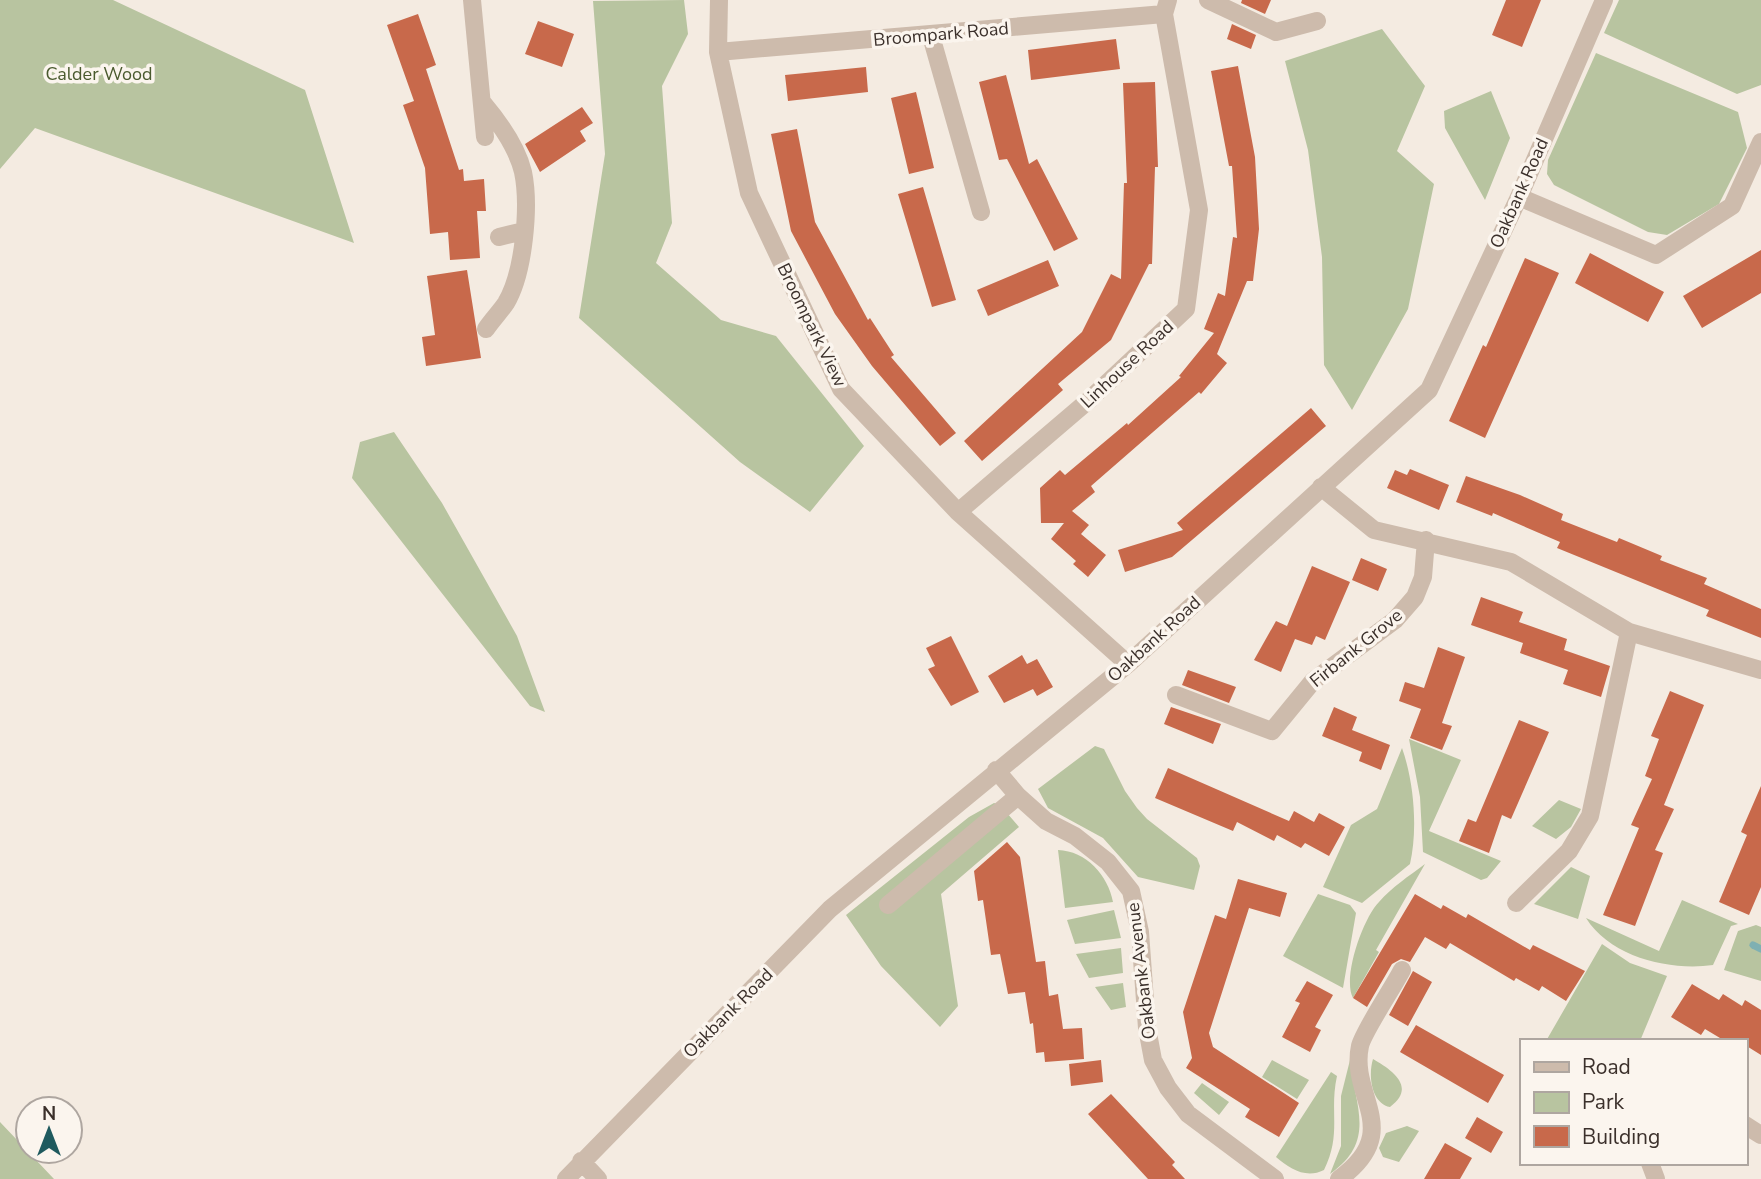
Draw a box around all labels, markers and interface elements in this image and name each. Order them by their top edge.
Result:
street label: Broompark Road [872,16,1010,52]
park label: Calder Wood [45,62,153,86]
street label: Oakbank Road [1484,134,1554,252]
street label: Broompark View [772,259,852,391]
street label: Linhouse Road [1075,315,1179,413]
street label: Oakbank Road [1102,591,1206,687]
street label: Firbank Grove [1305,603,1407,693]
street label: Oakbank Avenue [1121,901,1161,1041]
street label: Oakbank Road [678,963,778,1063]
legend [1520,1039,1747,1165]
text: Road [1582,1053,1631,1081]
text: Park [1582,1088,1624,1116]
north arrow [14,1095,84,1165]
text: N [42,1101,56,1127]
text: Building [1582,1123,1660,1151]

